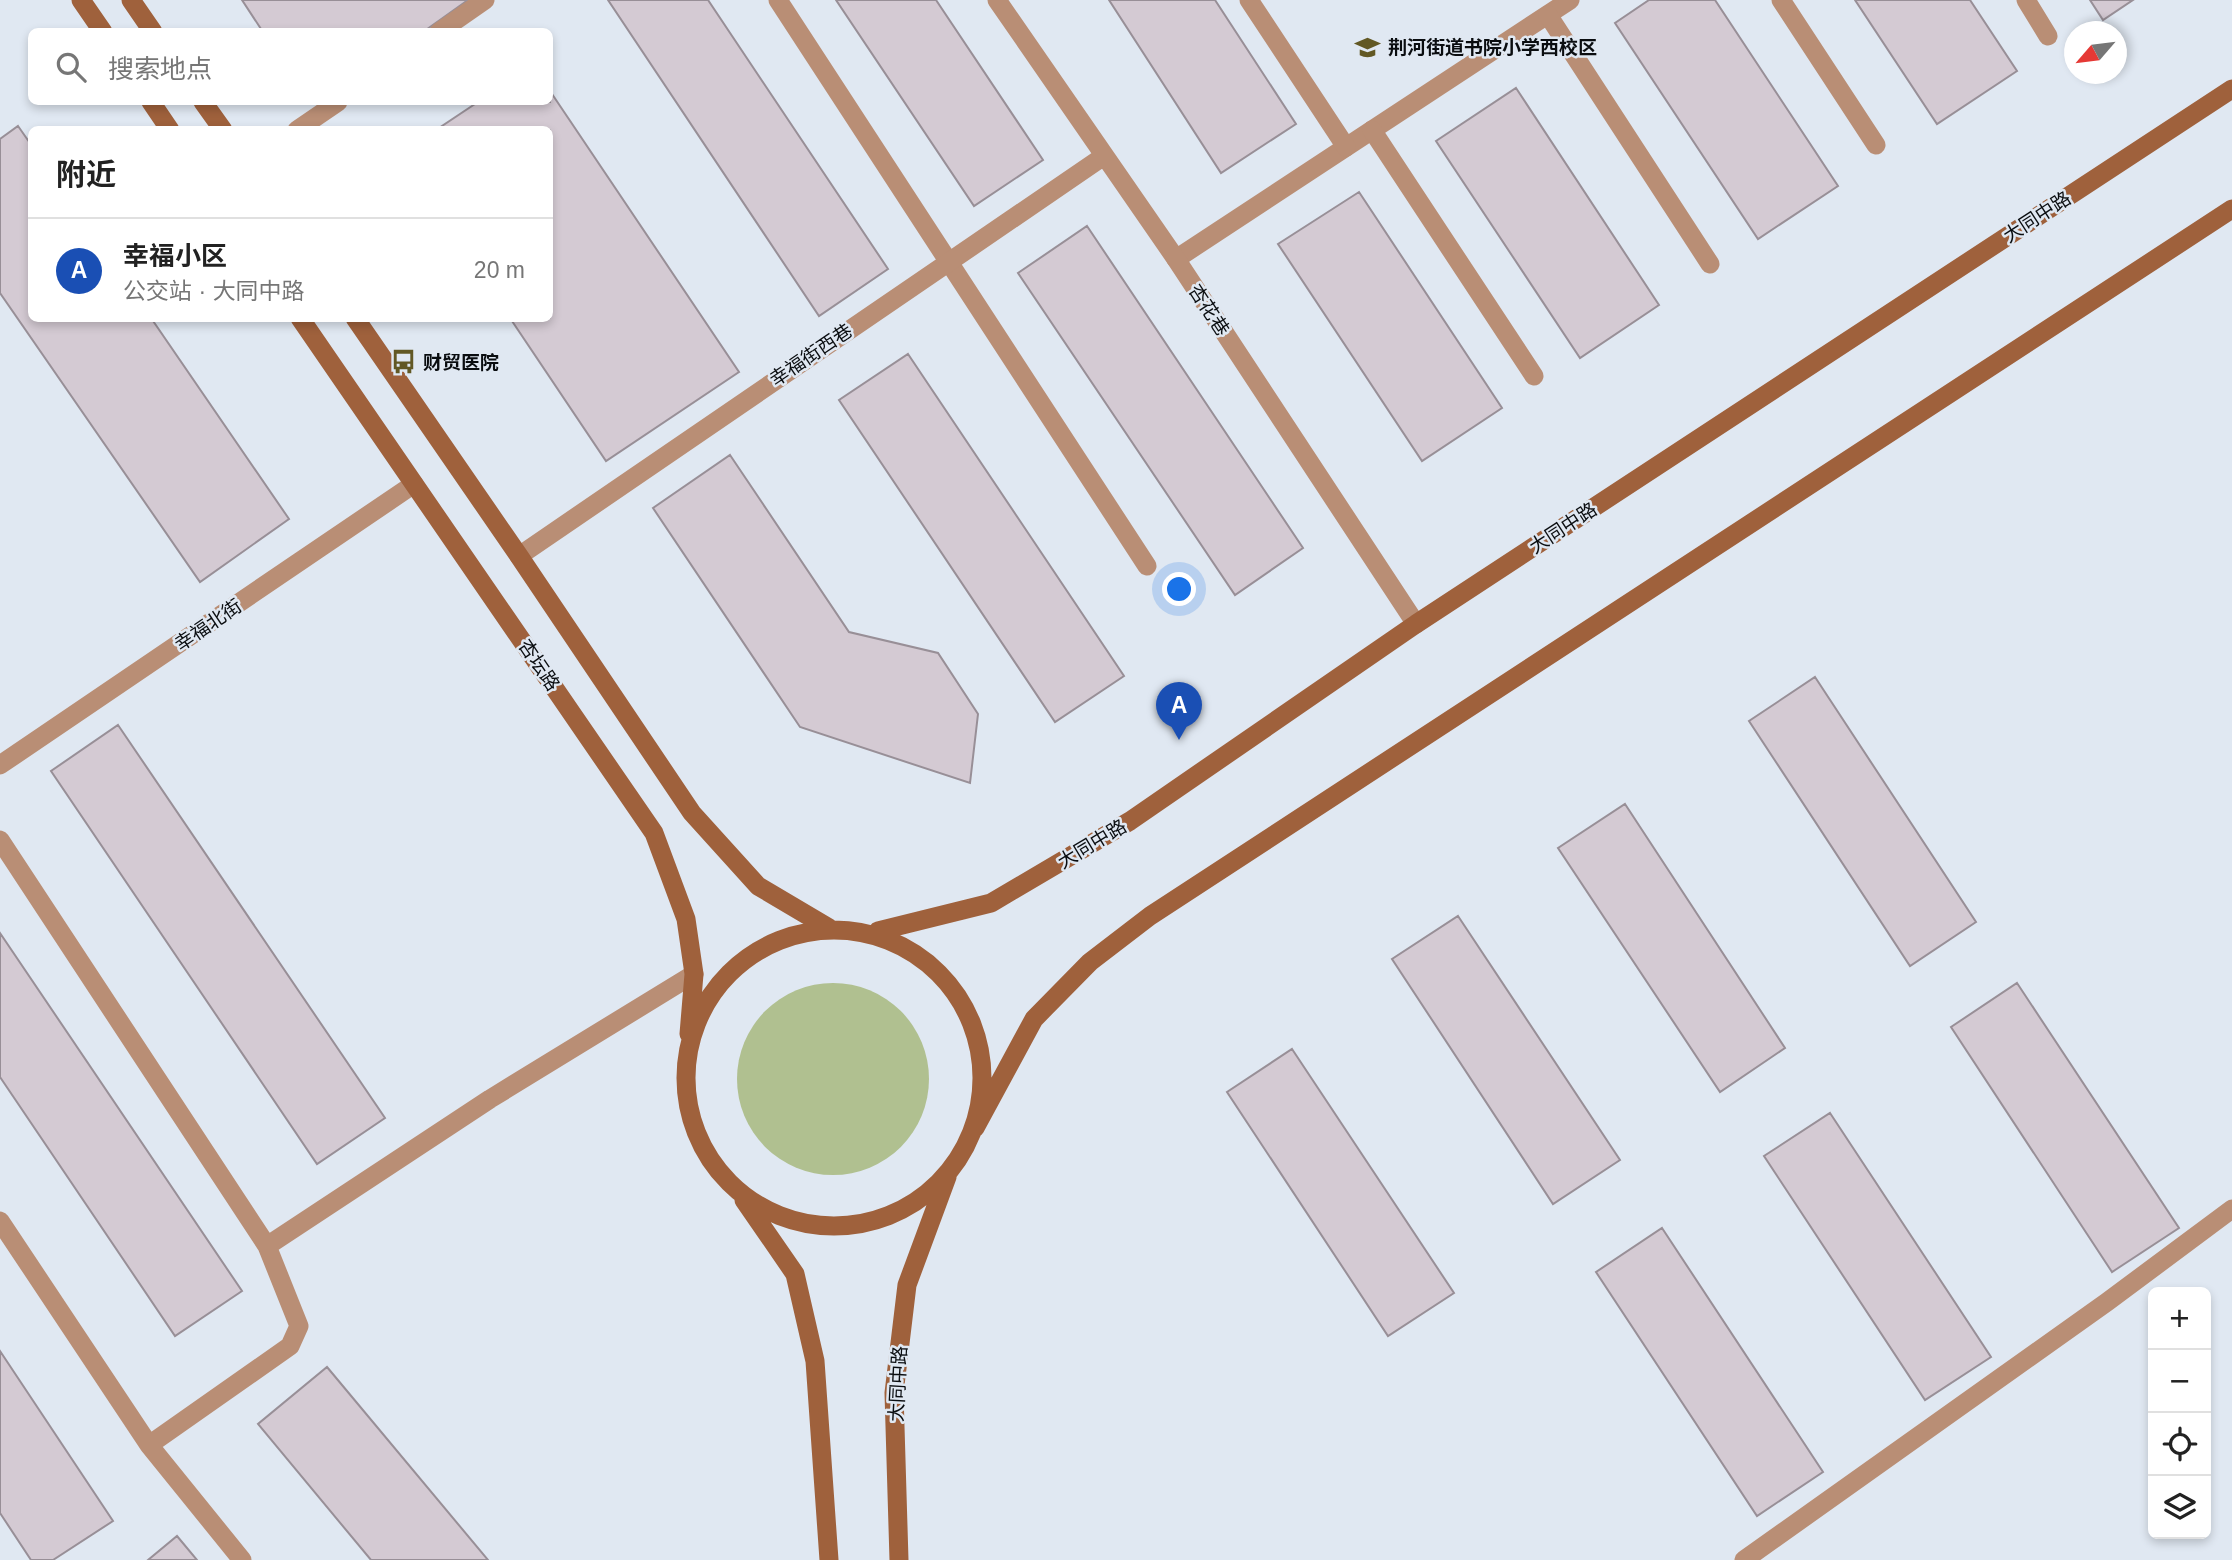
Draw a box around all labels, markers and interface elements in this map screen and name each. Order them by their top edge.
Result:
north arrow [2064,21,2127,84]
search box [28,28,553,105]
school or university icon: 荆河街道书院小学西校区 [1354,33,1382,61]
place label: 荆河街道书院小学西校区 [1388,37,1597,58]
icon: search [52,48,90,86]
text: 搜索地点 [108,54,212,84]
text: 附近 [56,158,116,191]
street label: 大同中路 [1999,187,2075,247]
text: 幸福小区 [123,241,227,271]
text: A [71,257,87,283]
text: 20 m [474,257,525,283]
text: 公交站 · 大同中路 [123,278,304,304]
street label: 杏花巷 [1185,280,1233,340]
street label: 幸福街西巷 [766,320,856,390]
bus stop icon: 财贸医院 [389,348,417,376]
place label: 财贸医院 [423,352,499,373]
street label: 大同中路 [1525,498,1601,558]
your location [1162,572,1196,606]
street label: 幸福北街 [171,595,245,655]
street label: 杏坛路 [514,635,564,695]
pin: A [1156,682,1202,740]
street label: 大同中路 [1054,815,1130,873]
map controls [2148,1287,2211,1539]
button: + [2148,1287,2211,1350]
street label: 大同中路 [886,1345,910,1423]
button: − [2148,1350,2211,1413]
button: locate [2148,1413,2211,1476]
button: layers [2148,1476,2211,1539]

